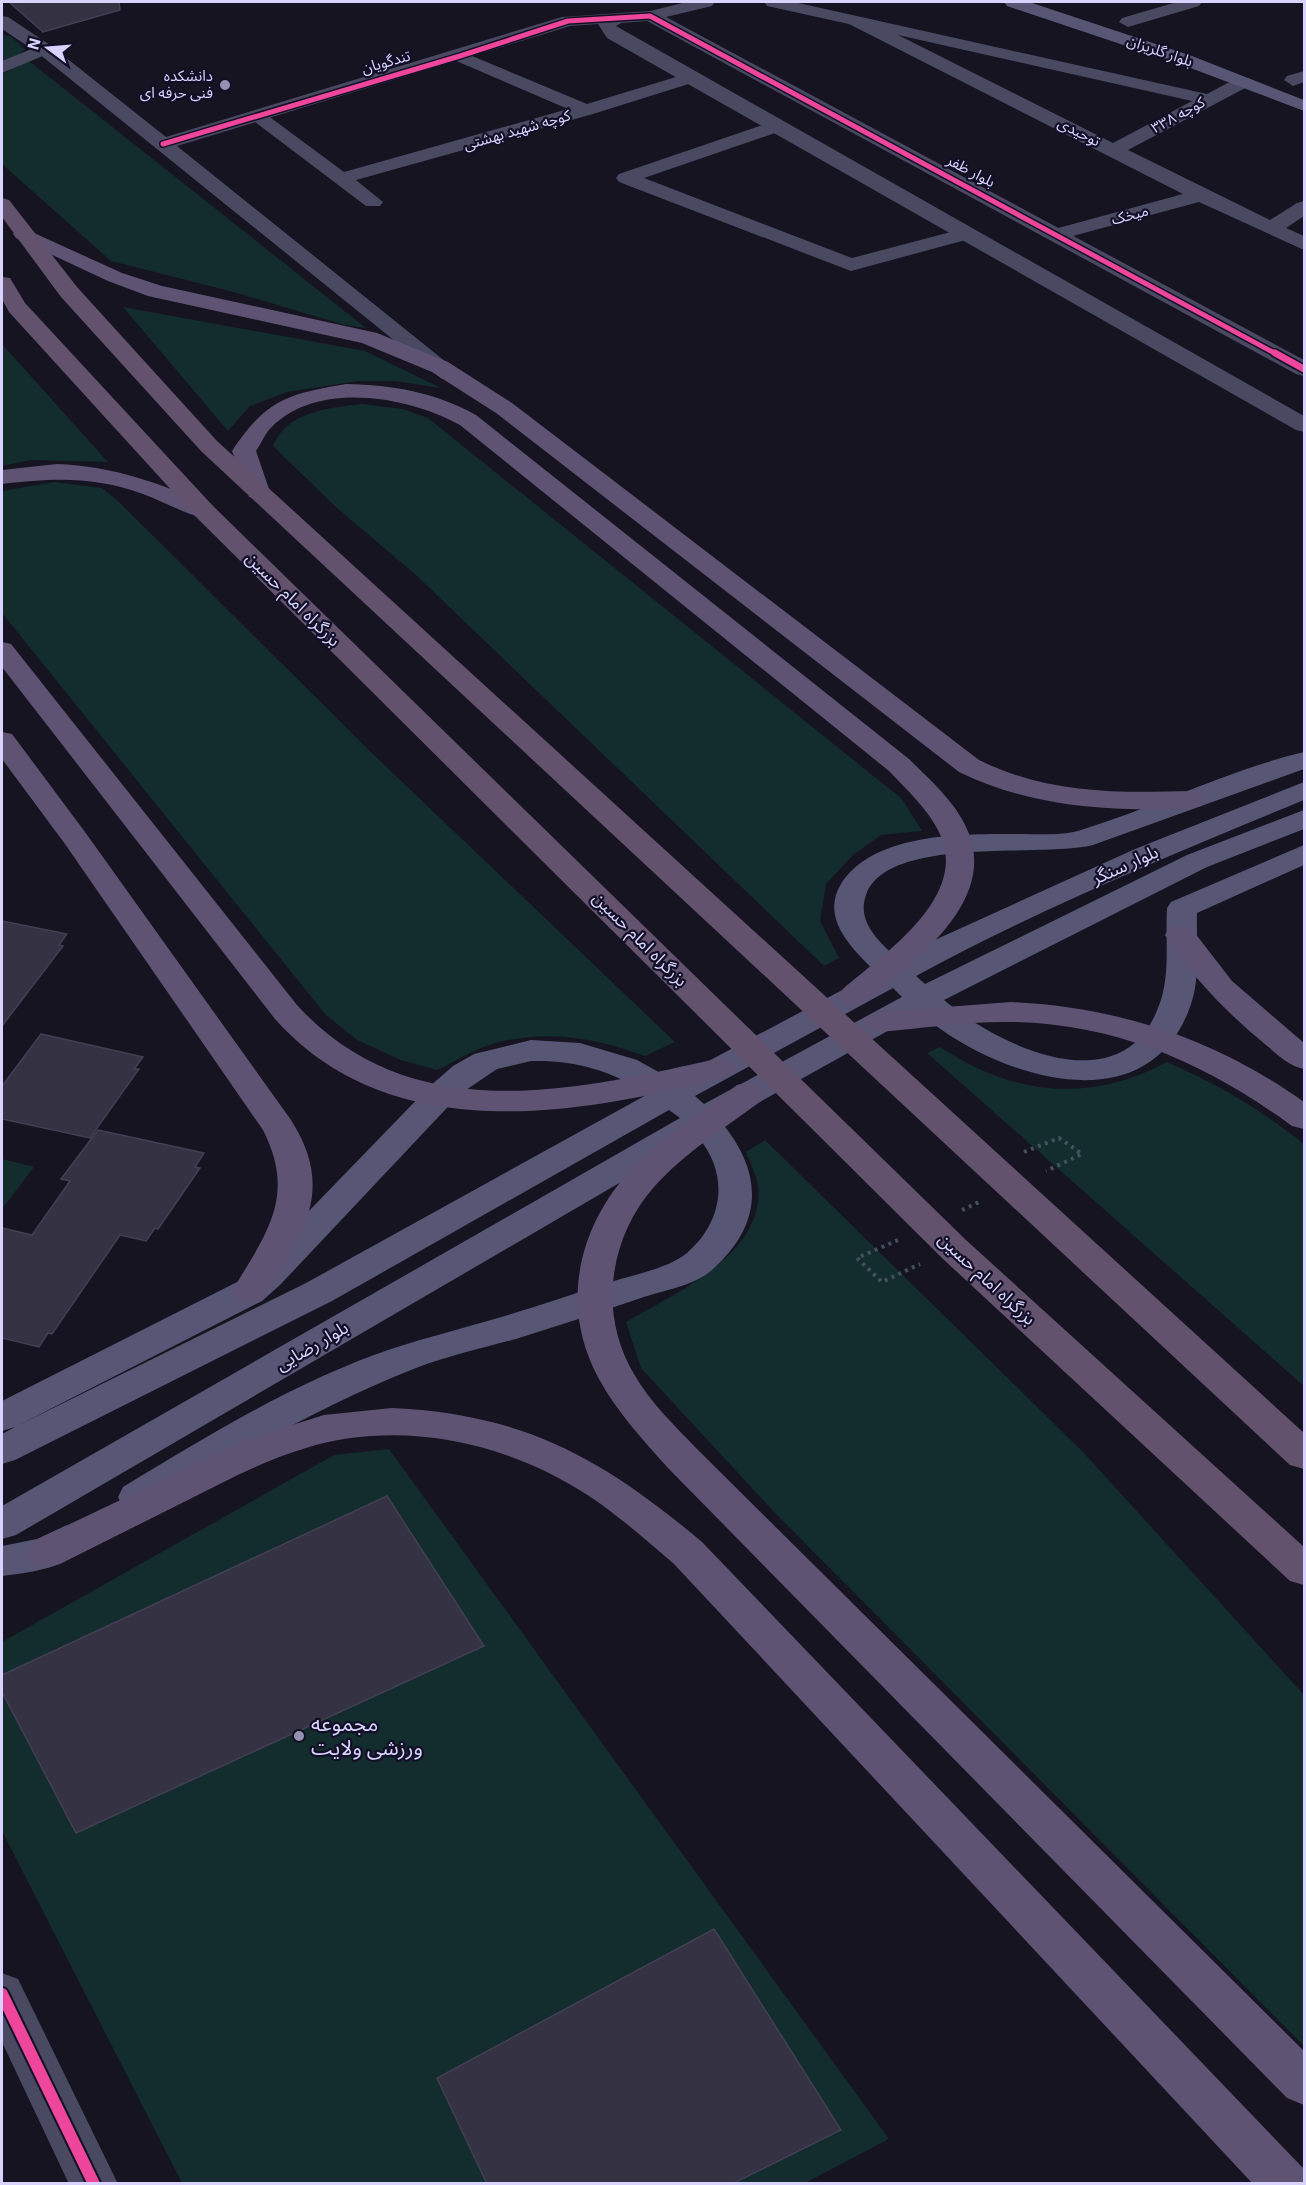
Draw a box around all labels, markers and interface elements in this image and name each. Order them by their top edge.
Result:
north arrow [18,18,78,78]
street label: بلوار گلریزان [1125,30,1196,71]
text: N [22,36,45,52]
street label: تندگویان [359,45,413,78]
place label: دانشکده فنی حرفه ای [140,66,213,102]
marker: دانشکده فنی حرفه ای [218,78,232,92]
street label: کوچه ۳۳۸ [1147,92,1209,138]
street label: کوچه شهید بهشتی [461,105,574,155]
street label: توحیدی [1055,113,1104,150]
street label: بلوار ظفر [943,150,999,191]
street label: میخک [1109,200,1151,229]
street label: بزرگراه امام حسین [239,546,346,653]
street label: بلوار سنگر [1087,840,1162,890]
street label: بزرگراه امام حسین [586,886,693,993]
street label: بزرگراه امام حسین [932,1227,1041,1332]
street label: بلوار رضایی [271,1316,352,1376]
place label: مجموعه ورزشی ولایت [311,1709,423,1761]
marker: مجموعه ورزشی ولایت [292,1729,306,1743]

